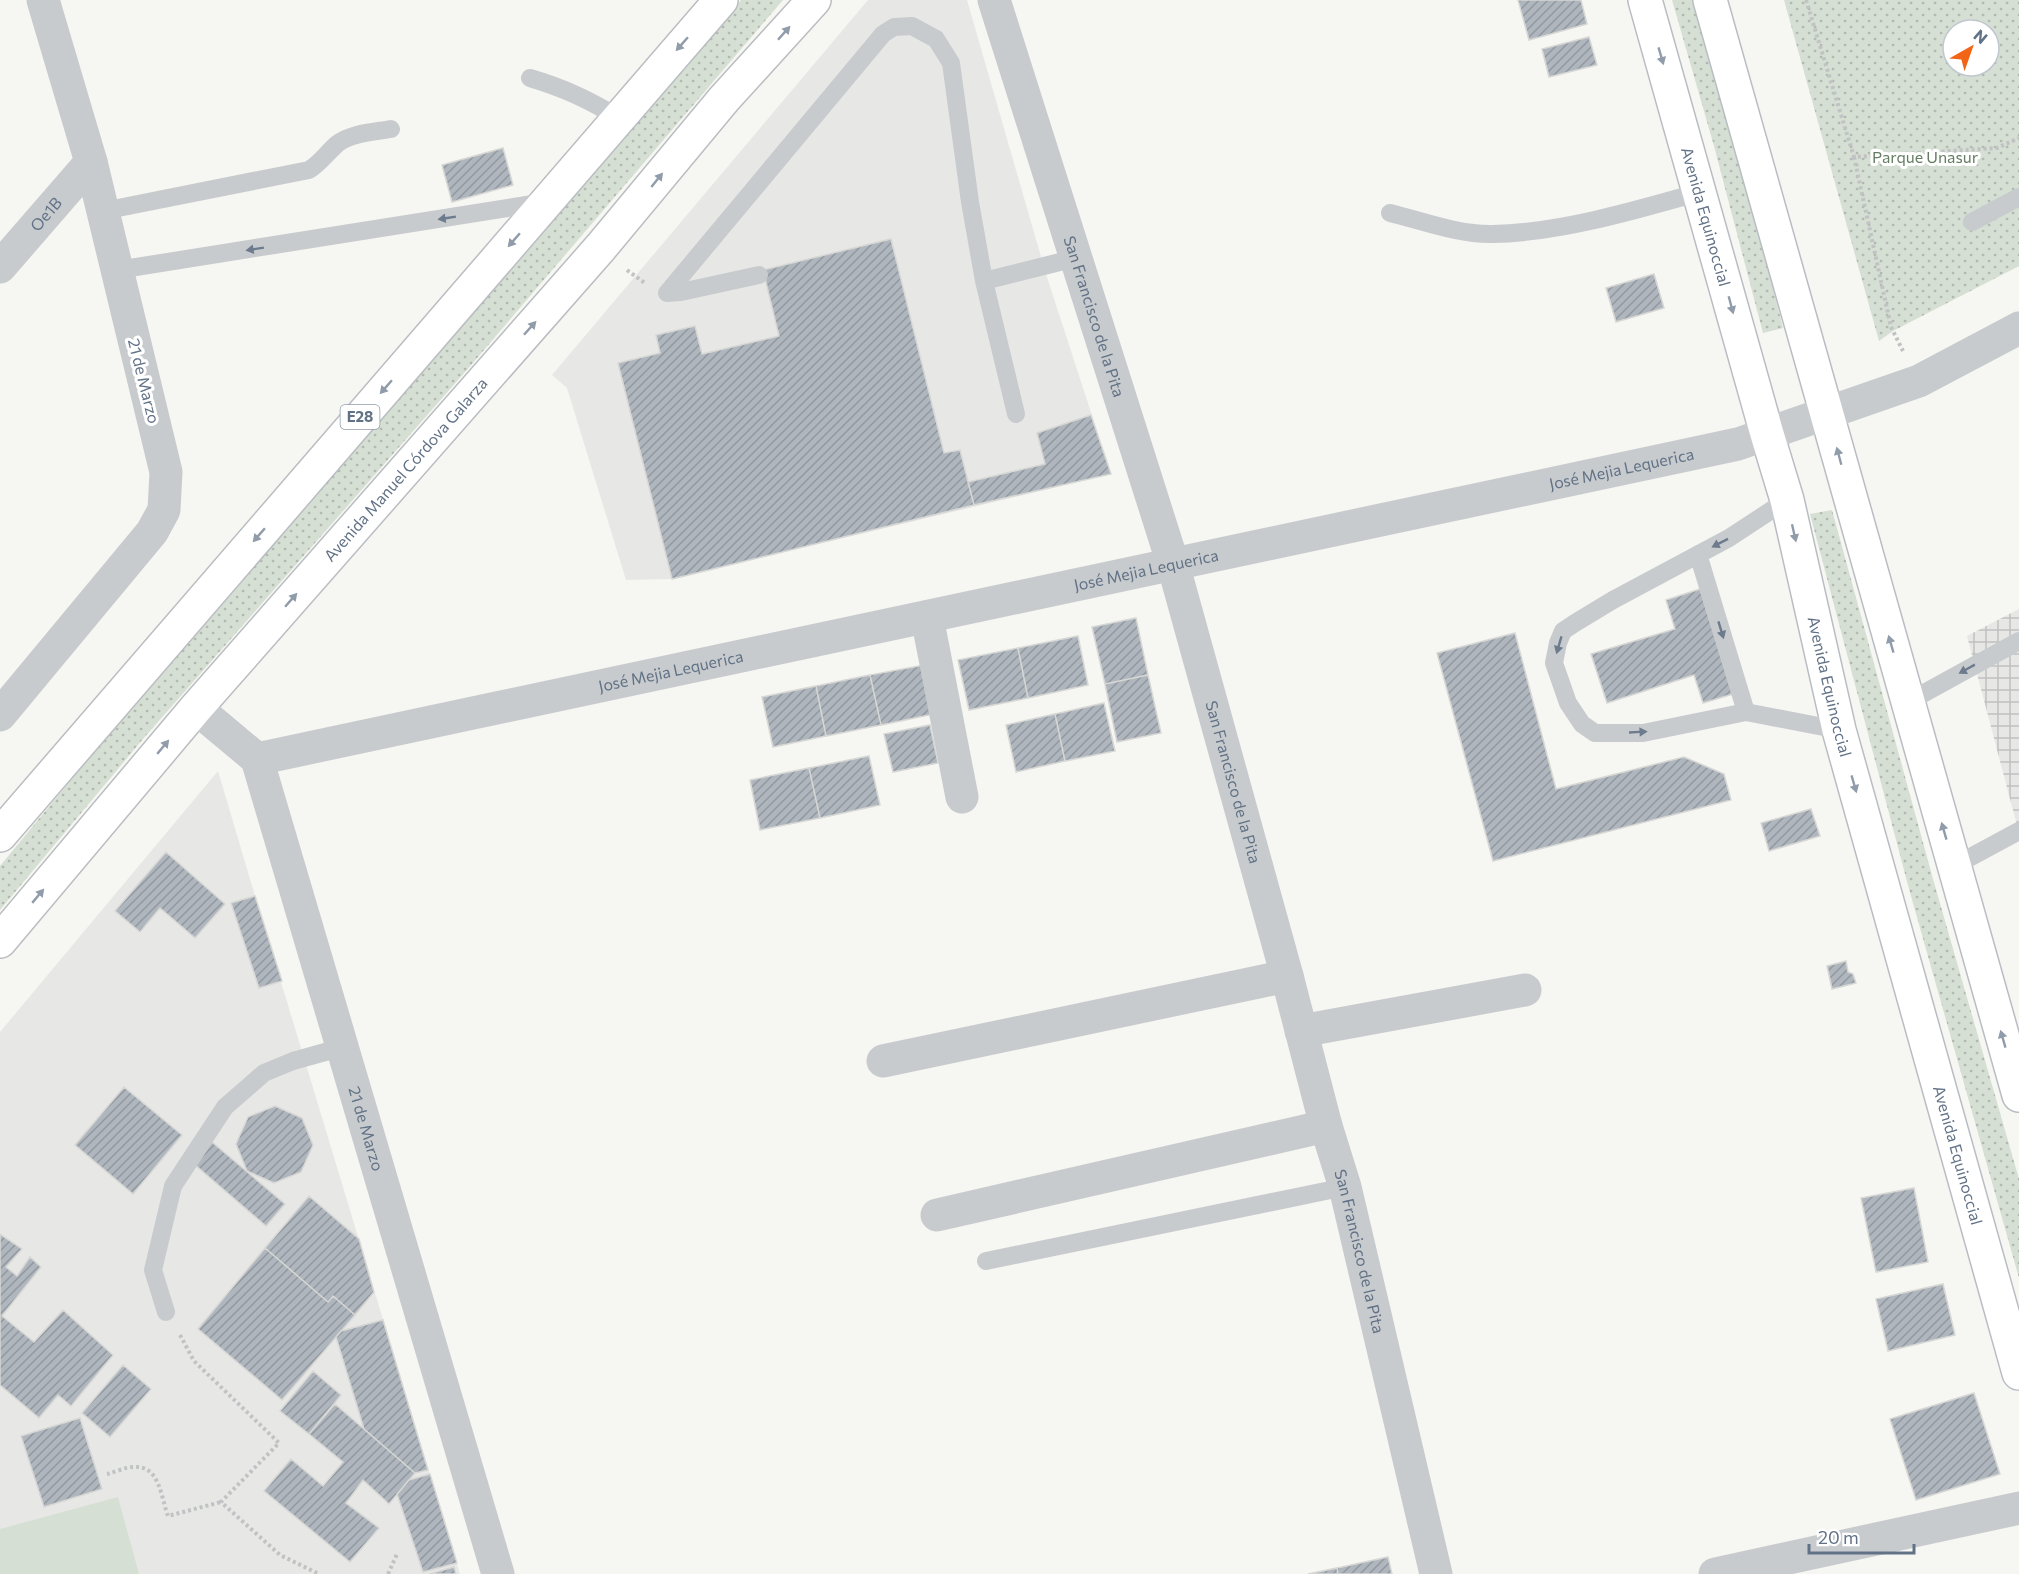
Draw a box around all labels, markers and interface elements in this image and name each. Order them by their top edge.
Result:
north arrow [1941,18,2001,78]
one-way arrow [777,25,791,40]
text: N [1970,25,1992,47]
one-way arrow [676,36,689,52]
one-way arrow [1657,47,1667,65]
street label: Avenida Equinoccial [1678,145,1735,288]
park label: Parque Unasur [1872,147,1979,166]
one-way arrow [650,172,663,188]
street label: Oe1B [26,193,65,235]
one-way arrow [438,213,457,222]
one-way arrow [507,232,521,247]
street label: San Francisco de la Pita [1060,233,1129,399]
one-way arrow [245,245,264,254]
one-way arrow [1727,296,1736,314]
one-way arrow [523,321,536,336]
street label: 21 de Marzo [125,336,164,425]
street label: Avenida Manuel Córdova Galarza [319,373,491,565]
one-way arrow [380,379,393,395]
road number: E28 [340,405,380,429]
street label: José Mejia Lequerica [1547,444,1695,493]
one-way arrow [1834,447,1843,465]
one-way arrow [1790,524,1800,542]
one-way arrow [253,527,266,542]
one-way arrow [1711,538,1728,548]
street label: José Mejia Lequerica [1072,545,1220,594]
one-way arrow [284,593,297,608]
street label: Avenida Equinoccial [1805,614,1856,759]
one-way arrow [1717,621,1726,639]
one-way arrow [1886,634,1896,653]
one-way arrow [1553,636,1563,654]
street label: José Mejia Lequerica [597,646,745,695]
one-way arrow [1959,663,1975,674]
street label: San Francisco de la Pita [1202,698,1265,865]
one-way arrow [1628,728,1647,737]
one-way arrow [157,739,170,755]
one-way arrow [1850,775,1859,793]
one-way arrow [1939,822,1948,840]
one-way arrow [31,888,44,904]
one-way arrow [1998,1030,2007,1048]
street label: Avenida Equinoccial [1930,1083,1987,1227]
street label: 21 de Marzo [345,1084,388,1173]
street label: San Francisco de la Pita [1331,1167,1389,1335]
scale bar [1809,1517,1914,1555]
text: 20 m [1818,1526,1859,1548]

